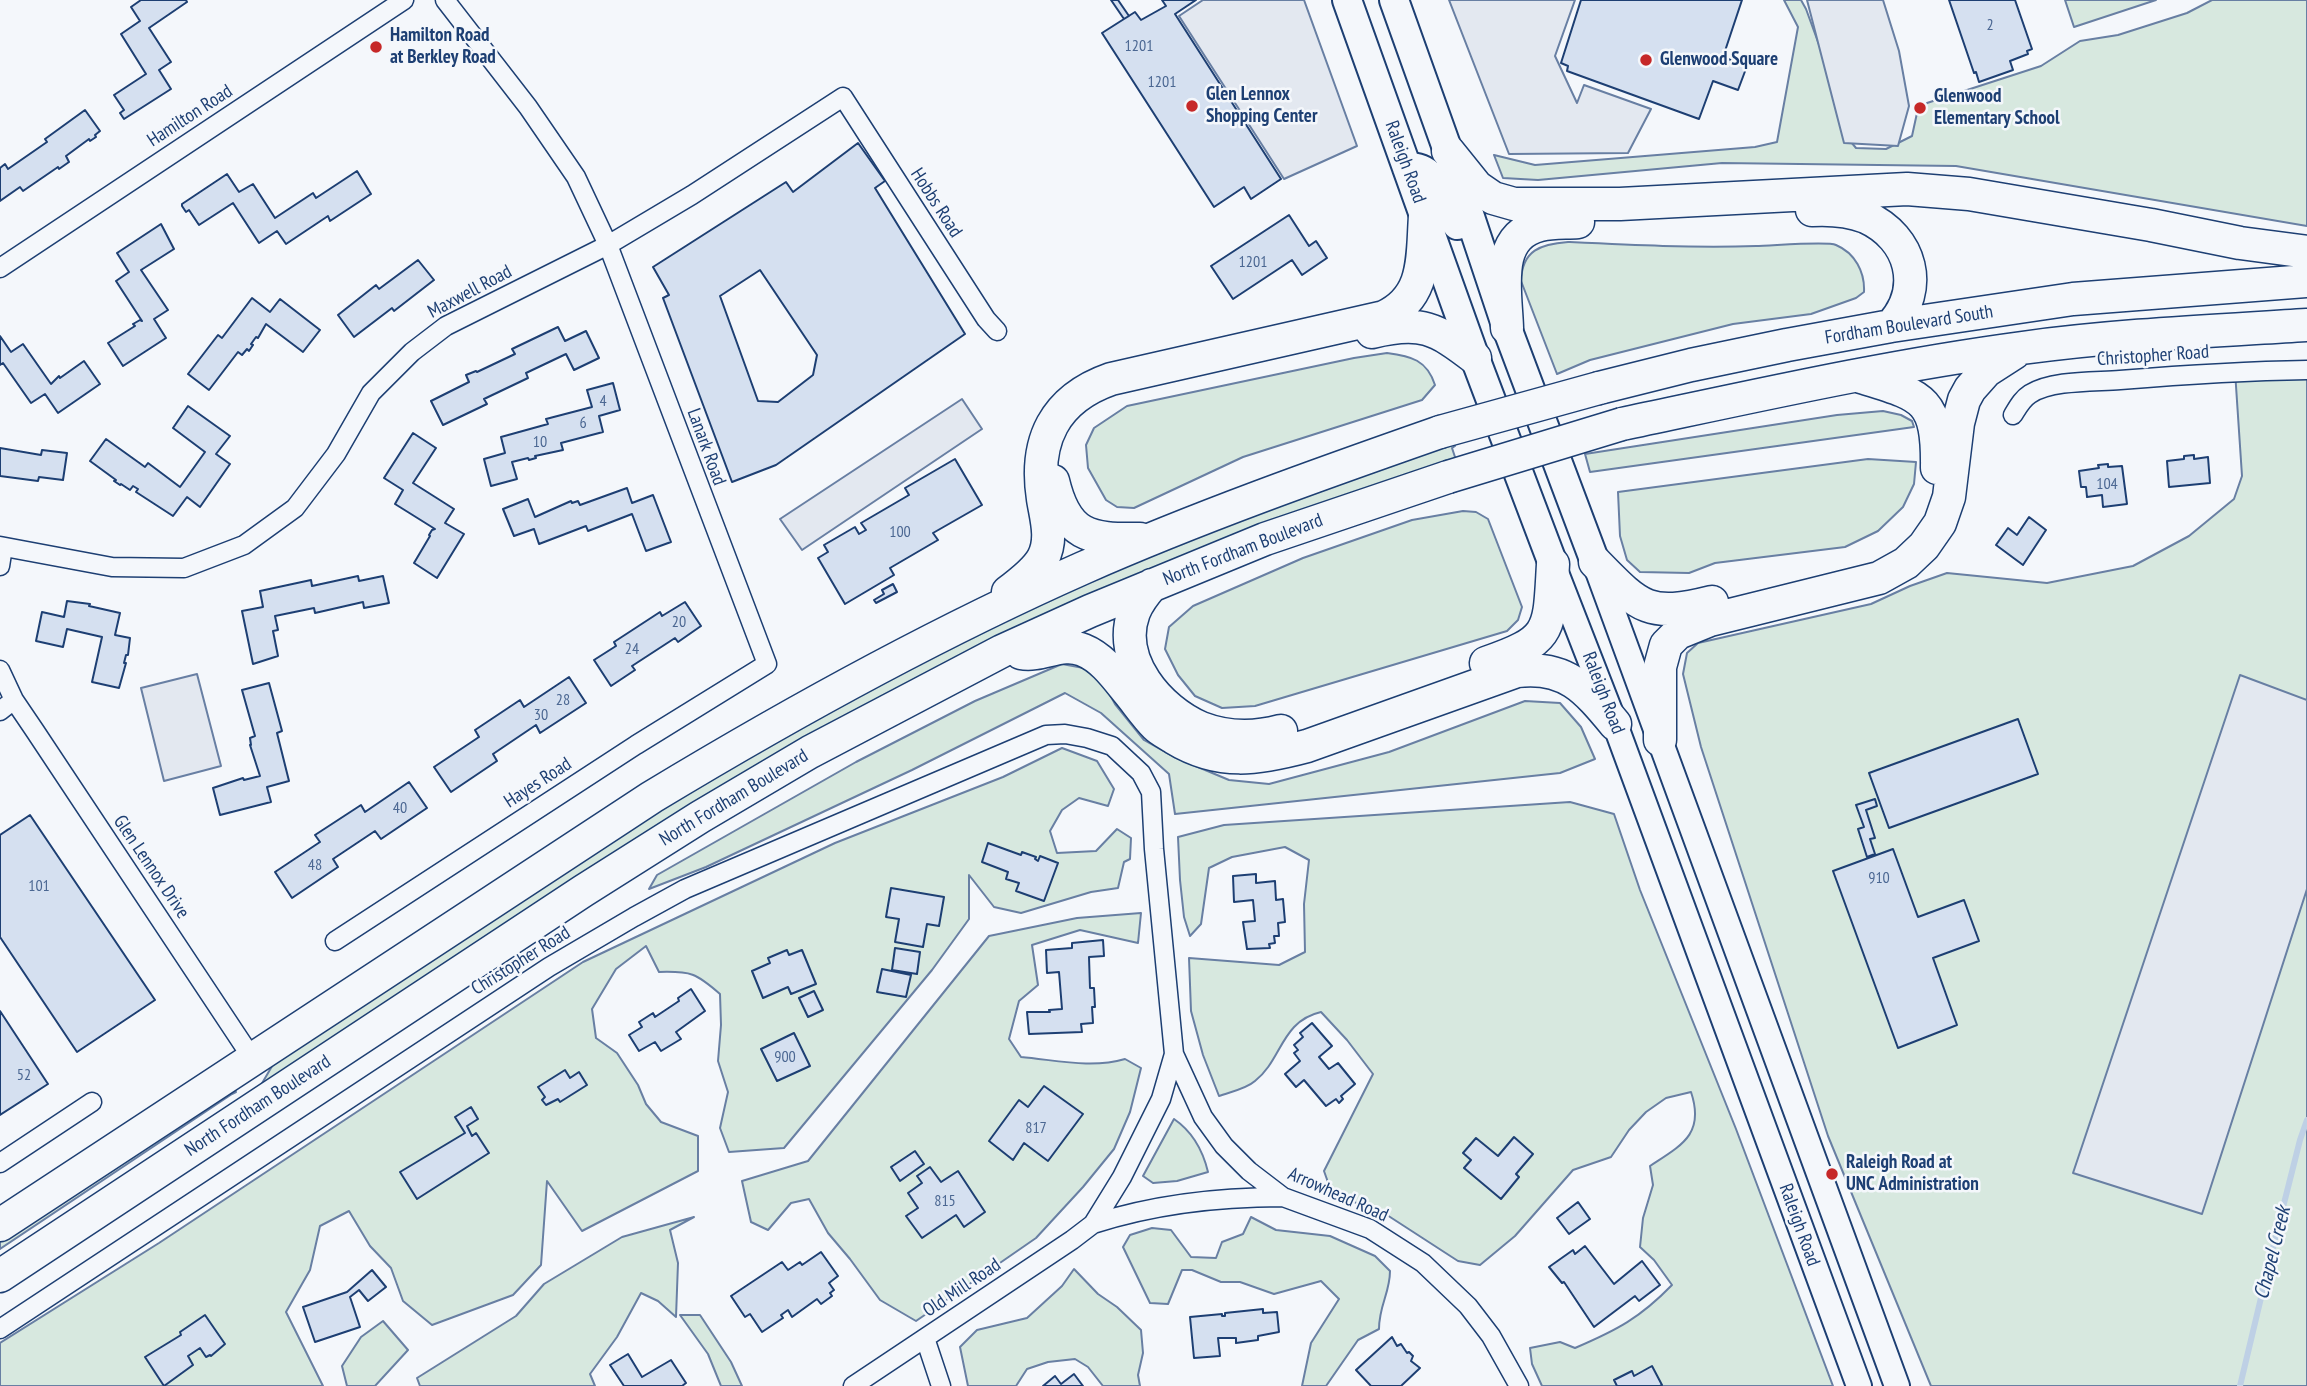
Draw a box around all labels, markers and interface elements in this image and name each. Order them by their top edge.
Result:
house number: 2 [1986,15,1994,35]
place label: Hamilton Road at Berkley Road [390,25,496,69]
house number: 1201 [1125,36,1153,56]
marker: Hamilton Road at Berkley Road [368,39,384,55]
place label: Glenwood Square [1660,49,1778,71]
marker: Glenwood Square [1638,52,1654,68]
house number: 1201 [1148,72,1176,92]
street label: Hamilton Road [143,80,237,152]
place label: Glen Lennox Shopping Center [1206,84,1317,128]
place label: Glenwood Elementary School [1934,86,2060,130]
marker: Glen Lennox Shopping Center [1184,98,1200,114]
marker: Glenwood Elementary School [1912,100,1928,116]
street label: Raleigh Road [1380,118,1430,206]
street label: Hobbs Road [905,164,967,242]
house number: 1201 [1239,252,1267,272]
street label: Maxwell Road [424,260,516,324]
street label: Fordham Boulevard South [1823,300,1995,350]
street label: Christopher Road [2096,341,2210,371]
house number: 4 [599,391,607,411]
street label: Lanark Road [682,405,730,489]
house number: 6 [579,413,587,433]
house number: 10 [533,432,547,452]
house number: 104 [2096,474,2118,494]
street label: North Fordham Boulevard [1160,509,1326,591]
house number: 100 [889,522,911,542]
house number: 20 [672,612,686,632]
house number: 24 [625,639,639,659]
street label: Raleigh Road [1577,649,1629,737]
house number: 28 [556,690,570,710]
house number: 30 [534,705,548,725]
street label: North Fordham Boulevard [656,745,812,851]
street label: Hayes Road [500,753,576,813]
house number: 40 [393,798,407,818]
street label: Glen Lennox Drive [108,811,194,923]
house number: 48 [308,855,322,875]
house number: 910 [1868,868,1890,888]
house number: 101 [28,876,50,896]
street label: Christopher Road [467,922,575,1000]
house number: 900 [774,1047,796,1067]
street label: North Fordham Boulevard [181,1050,335,1162]
house number: 52 [17,1065,31,1085]
house number: 817 [1025,1118,1047,1138]
place label: Raleigh Road at UNC Administration [1846,1152,1979,1196]
street label: Arrowhead Road [1284,1163,1392,1227]
marker: Raleigh Road at UNC Administration [1824,1166,1840,1182]
street label: Raleigh Road [1774,1181,1824,1269]
house number: 815 [934,1191,956,1211]
water label: Chapel Creek [2249,1204,2297,1302]
street label: Old Mill Road [919,1254,1005,1322]

